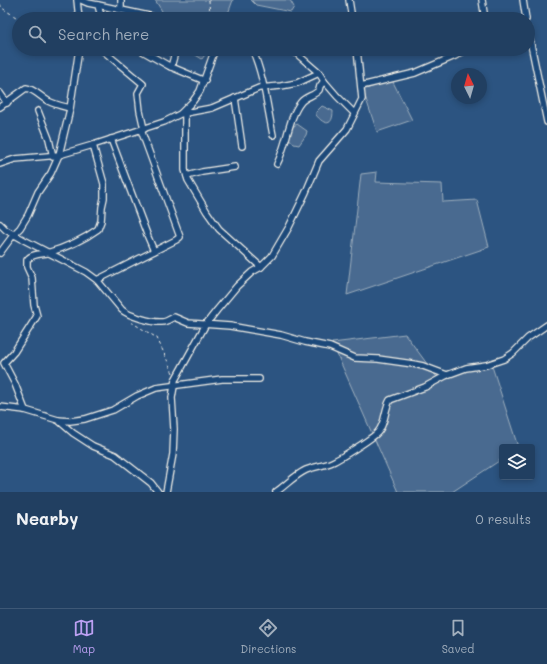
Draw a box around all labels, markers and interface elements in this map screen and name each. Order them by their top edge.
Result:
search box [12,12,535,56]
icon: search [26,23,48,45]
text: Search here [58,24,149,44]
north arrow [451,68,487,104]
map controls [499,444,535,480]
button: layers [499,444,535,480]
text: Nearby [16,507,78,529]
text: 0 results [476,510,531,527]
tab: Map [73,617,95,656]
tab: Directions [240,617,296,656]
tab: Saved [442,617,474,656]

